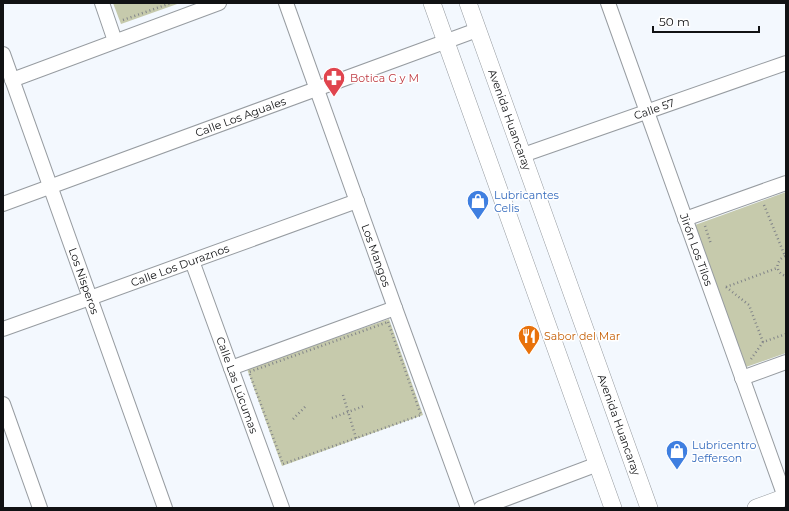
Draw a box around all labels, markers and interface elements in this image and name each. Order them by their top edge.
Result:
scale bar [653,8,759,34]
text: 50 m [659,14,690,29]
pharmacy icon: Botica G y M [321,65,347,98]
street label: Avenida Huancaray [485,67,534,172]
place label: Botica G y M [350,71,419,85]
street label: Calle Los Aguales [193,94,288,140]
street label: Calle 57 [632,96,676,123]
shop icon: Lubricantes Celis [465,188,491,221]
place label: Lubricantes Celis [494,188,560,215]
street label: Jirón Los Tilos [677,211,716,288]
street label: Los Mangos [359,222,394,289]
street label: Calle Los Duraznos [129,241,232,290]
street label: Los Nisperos [66,246,102,317]
restaurant icon: Sabor del Mar [516,323,542,356]
place label: Sabor del Mar [544,329,620,343]
street label: Calle Las Lúcumas [213,335,261,436]
street label: Avenida Huancaray [595,372,644,477]
shop icon: Lubricentro Jefferson [664,438,690,471]
place label: Lubricentro Jefferson [691,438,756,465]

